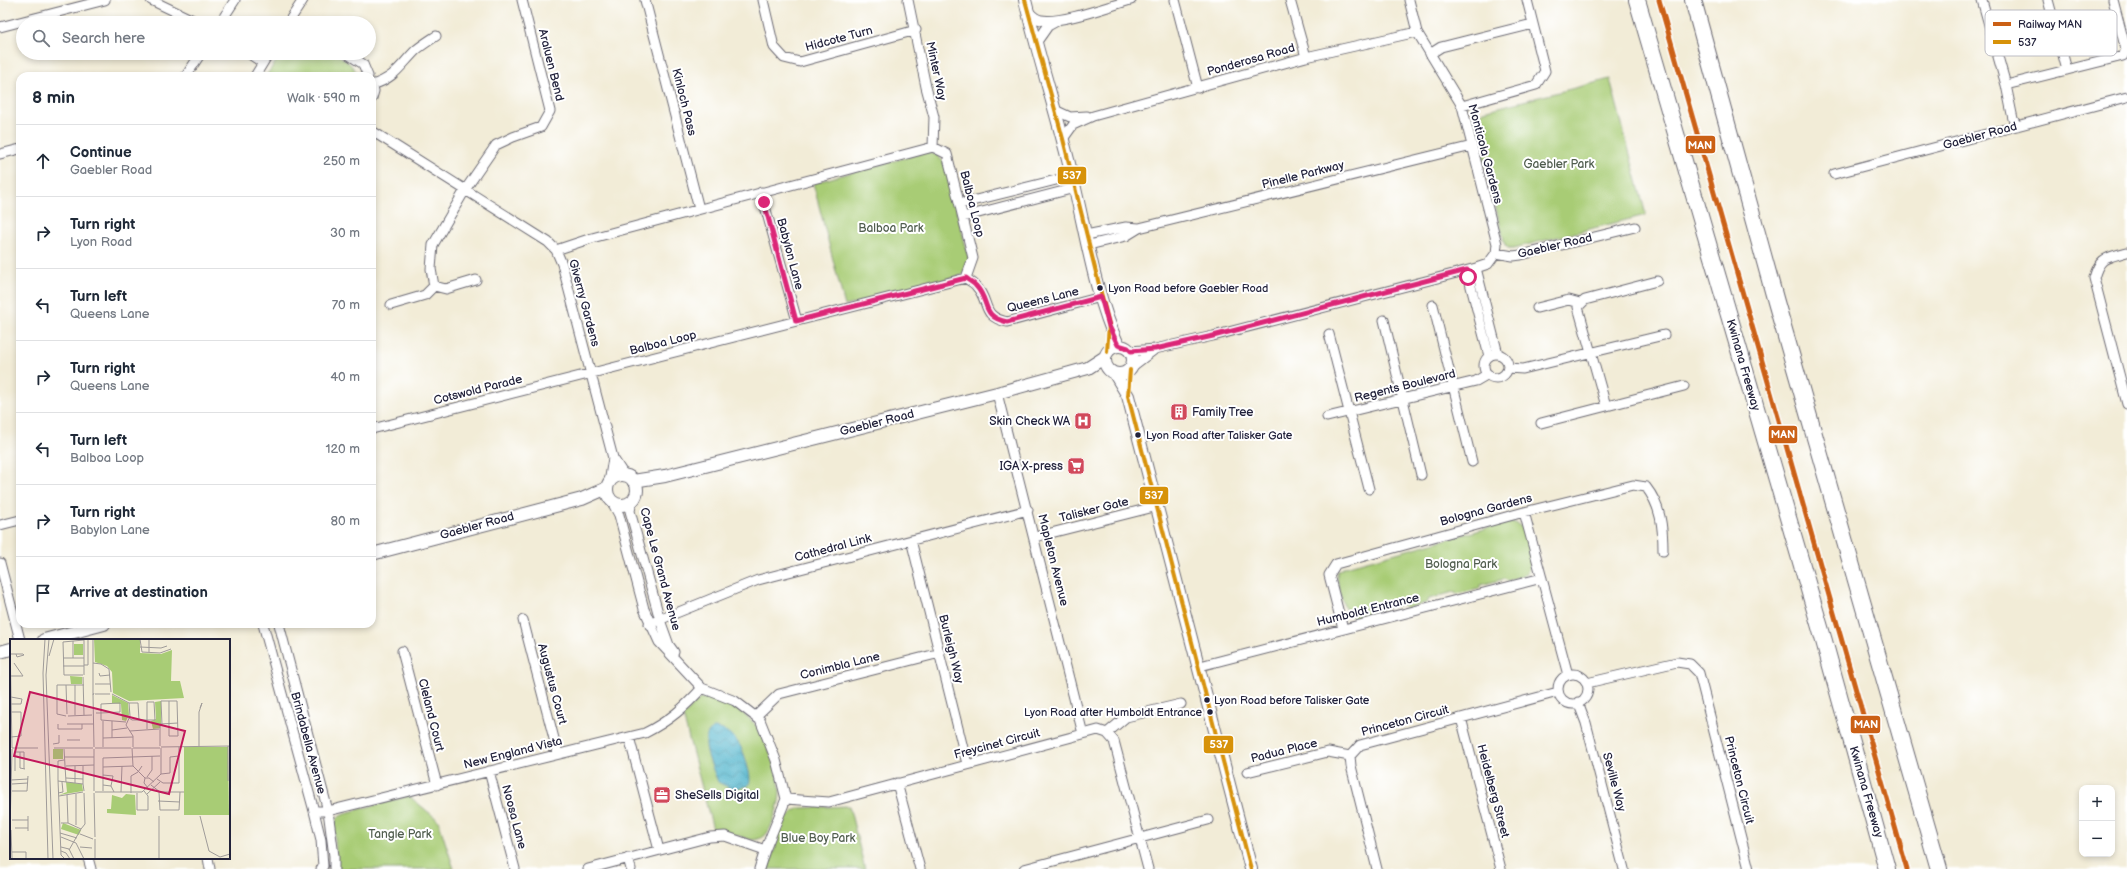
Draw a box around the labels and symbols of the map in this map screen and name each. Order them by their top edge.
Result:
legend [1985,10,2117,56]
text: Railway MAN [2018,18,2082,31]
street label: Hidcote Turn [804,23,874,55]
street label: Araluen Bend [535,27,567,103]
text: 537 [2018,36,2037,49]
street label: Minter Way [922,40,950,102]
street label: Ponderosa Road [1205,40,1297,80]
street label: Kinloch Pass [668,67,700,137]
street label: Monticola Gardens [1464,102,1506,206]
street label: Gaebler Road [1941,119,2019,153]
line badge: MAN [1685,135,1716,154]
text: MAN [1688,139,1712,152]
street label: Pinelle Parkway [1260,157,1346,192]
park label: Gaebler Park [1523,157,1595,172]
line badge: 537 [1057,166,1087,185]
street label: Balboa Loop [956,169,988,239]
text: 537 [1063,169,1081,182]
route end [755,193,773,211]
street label: Babylon Lane [773,216,807,292]
park label: Balboa Park [858,221,924,236]
street label: Gaebler Road [1516,230,1594,262]
street label: Giverny Gardens [565,258,603,348]
route start [1459,268,1477,286]
place label: Lyon Road before Gaebler Road [1108,282,1268,295]
marker: Lyon Road before Gaebler Road [1095,283,1105,293]
street label: Queens Lane [1006,284,1080,316]
street label: Kwinana Freeway [1723,318,1763,413]
street label: Balboa Loop [628,327,698,359]
street label: Regents Boulevard [1353,366,1457,406]
street label: Cotswold Parade [432,372,524,408]
building icon: Family Tree [1169,402,1189,422]
place label: Family Tree [1192,405,1253,420]
street label: Gaebler Road [838,407,916,439]
hospital icon: Skin Check WA [1073,411,1093,431]
place label: Skin Check WA [989,414,1071,429]
line badge: MAN [1768,425,1798,444]
text: MAN [1771,428,1795,441]
place label: Lyon Road after Talisker Gate [1146,429,1293,442]
marker: Lyon Road after Talisker Gate [1133,430,1143,440]
supermarket icon: IGA X-press [1066,456,1086,476]
place label: IGA X-press [999,459,1063,474]
line badge: 537 [1139,486,1169,505]
text: 537 [1145,489,1163,502]
street label: Bologna Gardens [1438,490,1534,530]
street label: Talisker Gate [1058,494,1130,526]
street label: Cape Le Grand Avenue [636,506,684,632]
street label: Gaebler Road [438,509,516,543]
street label: Mapleton Avenue [1034,512,1072,608]
street label: Cathedral Link [793,531,873,565]
park label: Bologna Park [1425,557,1497,572]
street label: Humboldt Entrance [1315,590,1421,630]
street label: Burleigh Way [935,613,967,686]
inset map [10,639,230,859]
street label: Augustus Court [534,642,570,726]
street label: Conimbla Lane [799,649,881,683]
street label: Cleland Court [415,677,447,753]
street label: Brindabella Avenue [287,690,329,796]
place label: Lyon Road before Talisker Gate [1214,694,1370,707]
marker: Lyon Road before Talisker Gate [1202,695,1212,705]
street label: Princeton Circuit [1360,702,1451,740]
place label: Lyon Road after Humboldt Entrance [1024,706,1202,719]
marker: Lyon Road after Humboldt Entrance [1205,707,1215,717]
line badge: MAN [1850,715,1881,734]
text: MAN [1854,718,1878,731]
street label: Freycinet Circuit [952,725,1042,763]
street label: New England Vista [462,733,564,773]
street label: Princeton Circuit [1721,734,1757,826]
line badge: 537 [1203,735,1234,754]
street label: Padua Place [1249,736,1319,766]
text: 537 [1210,738,1228,751]
street label: Heidelberg Street [1473,743,1513,840]
street label: Kwinana Freeway [1846,745,1886,840]
street label: Seville Way [1599,751,1629,814]
street label: Noosa Lane [498,783,530,851]
office icon: SheSells Digital [652,785,672,805]
place label: SheSells Digital [675,788,759,803]
park label: Tangle Park [368,827,432,842]
park label: Blue Boy Park [781,831,856,846]

